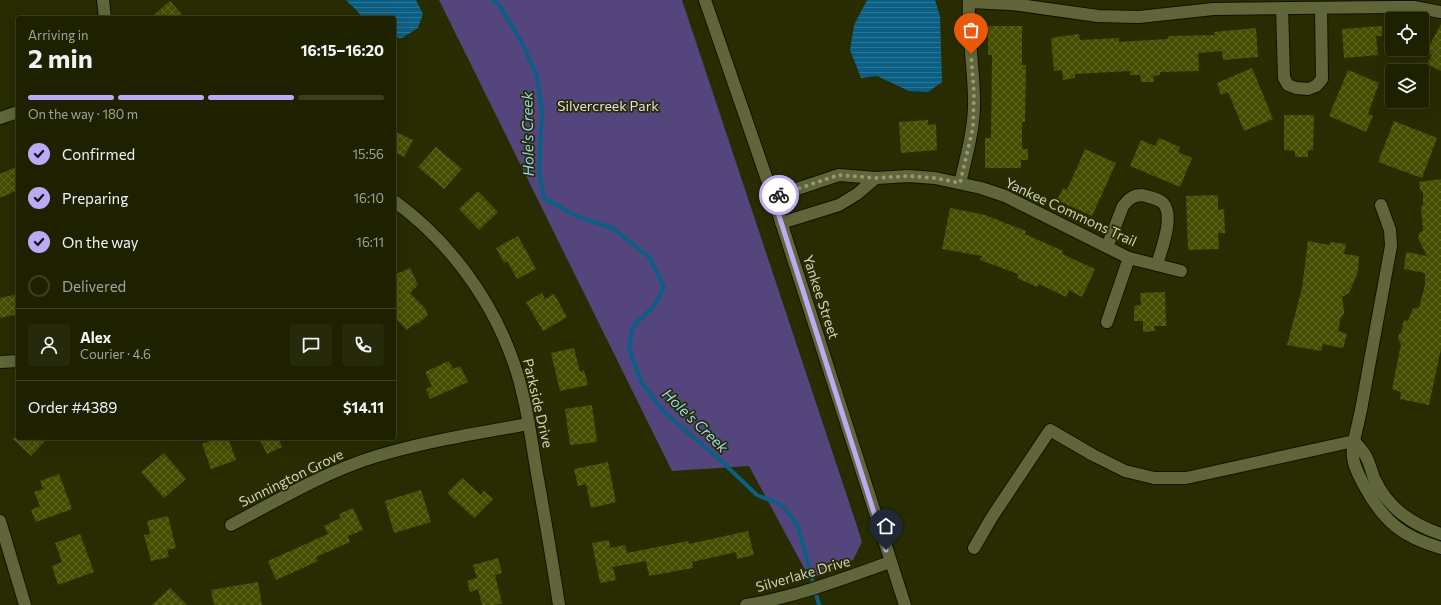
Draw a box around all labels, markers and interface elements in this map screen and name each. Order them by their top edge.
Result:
map controls [1385,12,1429,108]
button: locate [1385,12,1429,56]
pin [954,13,988,54]
icon: bag [960,19,982,41]
text: Arriving in [28,27,88,43]
text: 16:15–16:20 [301,41,384,59]
text: 2 min [28,42,93,73]
button: layers [1385,64,1429,108]
water label: Hole's Creek [517,91,537,176]
park label: Silvercreek Park [557,97,659,114]
text: On the way · 180 m [28,106,138,122]
icon: check [28,143,50,165]
text: Confirmed [62,145,135,163]
text: 15:56 [353,146,384,162]
street label: Yankee Commons Trail [1003,174,1140,250]
courier [759,175,799,215]
icon: bike [768,184,790,206]
icon: check [28,187,50,209]
text: Preparing [62,189,128,207]
text: 16:10 [353,190,384,206]
icon: check [28,231,50,253]
text: On the way [62,233,139,251]
text: 16:11 [356,234,384,250]
street label: Yankee Street [800,253,843,341]
text: Delivered [62,277,126,295]
button: person [28,324,70,366]
button: chat [290,324,332,366]
button: phone [342,324,384,366]
text: Alex [80,328,111,346]
text: Courier · 4.6 [80,346,151,362]
street label: Parkside Drive [520,357,557,449]
water label: Hole's Creek [659,384,733,457]
text: Order #4389 [28,398,117,416]
text: $14.11 [343,398,384,416]
street label: Sunnington Grove [236,445,346,510]
pin [869,509,903,550]
icon: home [875,515,897,537]
street label: Silverlake Drive [754,552,852,595]

